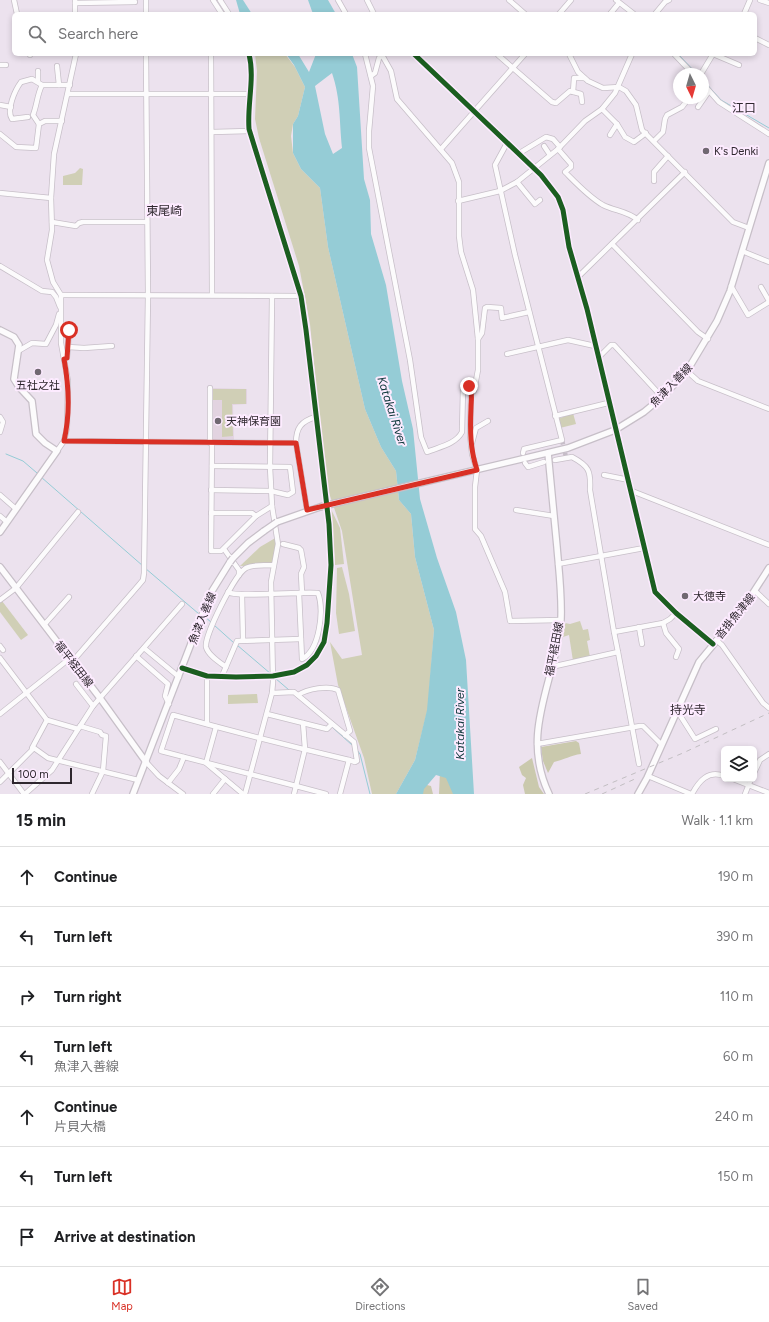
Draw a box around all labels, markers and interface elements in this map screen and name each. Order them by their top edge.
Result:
search box [12,12,757,56]
icon: search [26,23,48,45]
text: Search here [58,25,138,43]
north arrow [673,68,709,104]
district label: 江口 [732,101,756,115]
place label: K's Denki [714,145,758,158]
marker: K's Denki [701,146,711,156]
district label: 東尾崎 [146,204,182,218]
route start [60,321,78,339]
street label: 魚津入善線 [648,361,695,410]
marker: 五社之社 [33,367,43,377]
water label: Katakai River [374,375,410,448]
route end [460,377,478,395]
place label: 五社之社 [16,379,60,392]
place label: 天神保育園 [226,415,281,428]
marker: 天神保育園 [213,416,223,426]
street label: 魚津入善線 [186,590,219,646]
place label: 大徳寺 [693,590,726,603]
marker: 大徳寺 [680,591,690,601]
street label: 沓掛魚津線 [713,591,758,642]
street label: 福平経田線 [543,621,566,677]
street label: 福平経田線 [52,639,96,690]
water label: Katakai River [453,687,467,760]
district label: 持光寺 [670,703,706,717]
map controls [721,746,757,782]
button: layers [721,746,757,782]
scale bar [12,766,72,785]
text: 100 m [18,768,49,781]
text: 15 min [16,810,66,830]
text: Walk · 1.1 km [682,813,753,828]
icon: ahead [16,866,38,888]
text: Continue [54,868,117,886]
text: 190 m [718,869,753,884]
icon: left [16,926,38,948]
text: Turn left [54,928,112,946]
text: 390 m [716,929,753,944]
icon: right [16,986,38,1008]
text: Turn right [54,988,122,1006]
text: 110 m [720,989,753,1004]
text: Turn left [54,1038,112,1056]
icon: left [16,1046,38,1068]
text: 60 m [723,1049,753,1064]
text: 魚津入善線 [54,1059,119,1074]
text: Continue [54,1098,117,1116]
icon: ahead [16,1106,38,1128]
text: 240 m [715,1109,753,1124]
text: 片貝大橋 [54,1119,106,1134]
icon: left [16,1166,38,1188]
text: Turn left [54,1168,112,1186]
text: 150 m [718,1169,753,1184]
icon: arrive [16,1226,38,1248]
text: Arrive at destination [54,1228,195,1246]
tab: Map [111,1276,133,1313]
tab: Directions [355,1276,405,1313]
tab: Saved [628,1276,658,1313]

